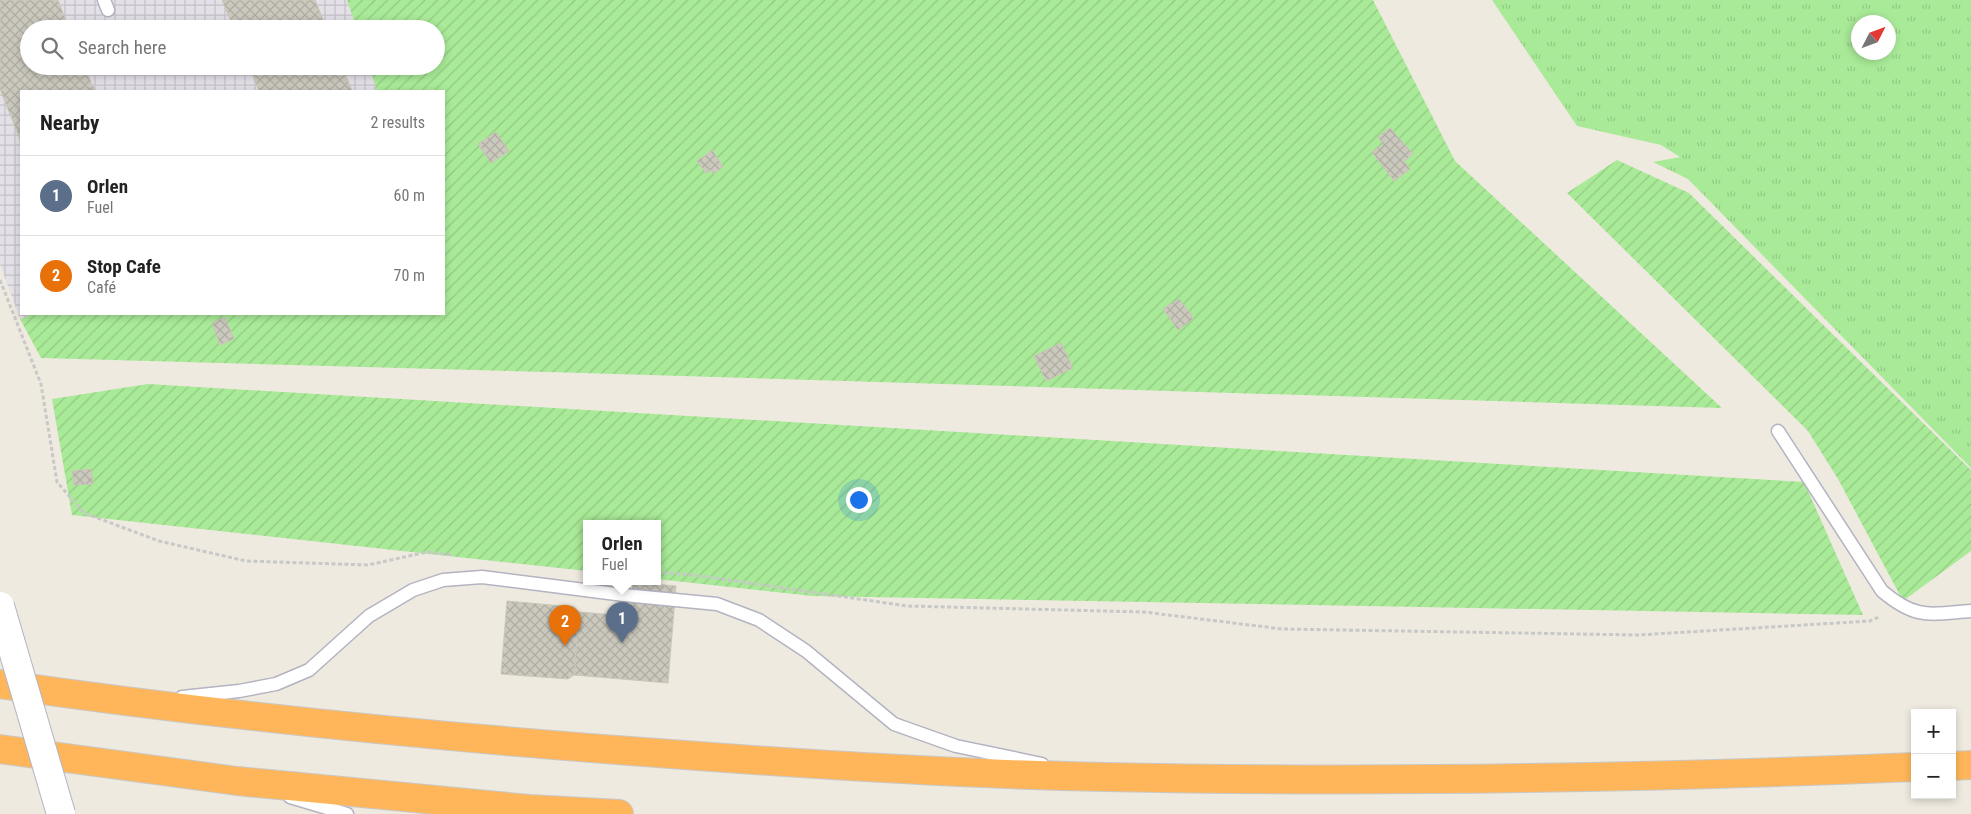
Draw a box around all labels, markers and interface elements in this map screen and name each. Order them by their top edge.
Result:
north arrow [1851,15,1896,60]
search box [20,20,445,75]
icon: search [38,34,66,62]
text: Search here [78,36,166,59]
text: Nearby [40,111,99,135]
text: 2 results [370,113,425,132]
text: Orlen [87,175,128,198]
text: 1 [52,186,60,205]
text: 60 m [393,186,425,205]
text: Fuel [87,198,113,217]
text: Stop Cafe [87,255,161,278]
text: 2 [52,266,60,285]
text: 70 m [393,266,425,285]
text: Café [87,278,116,297]
your location [846,487,872,513]
popup [583,520,661,585]
text: Orlen [602,532,643,555]
text: Fuel [602,555,628,574]
pin: 1 [606,602,638,643]
pin: 2 [549,605,581,646]
map controls [1911,709,1956,799]
button: + [1911,709,1956,754]
button: − [1911,754,1956,799]

